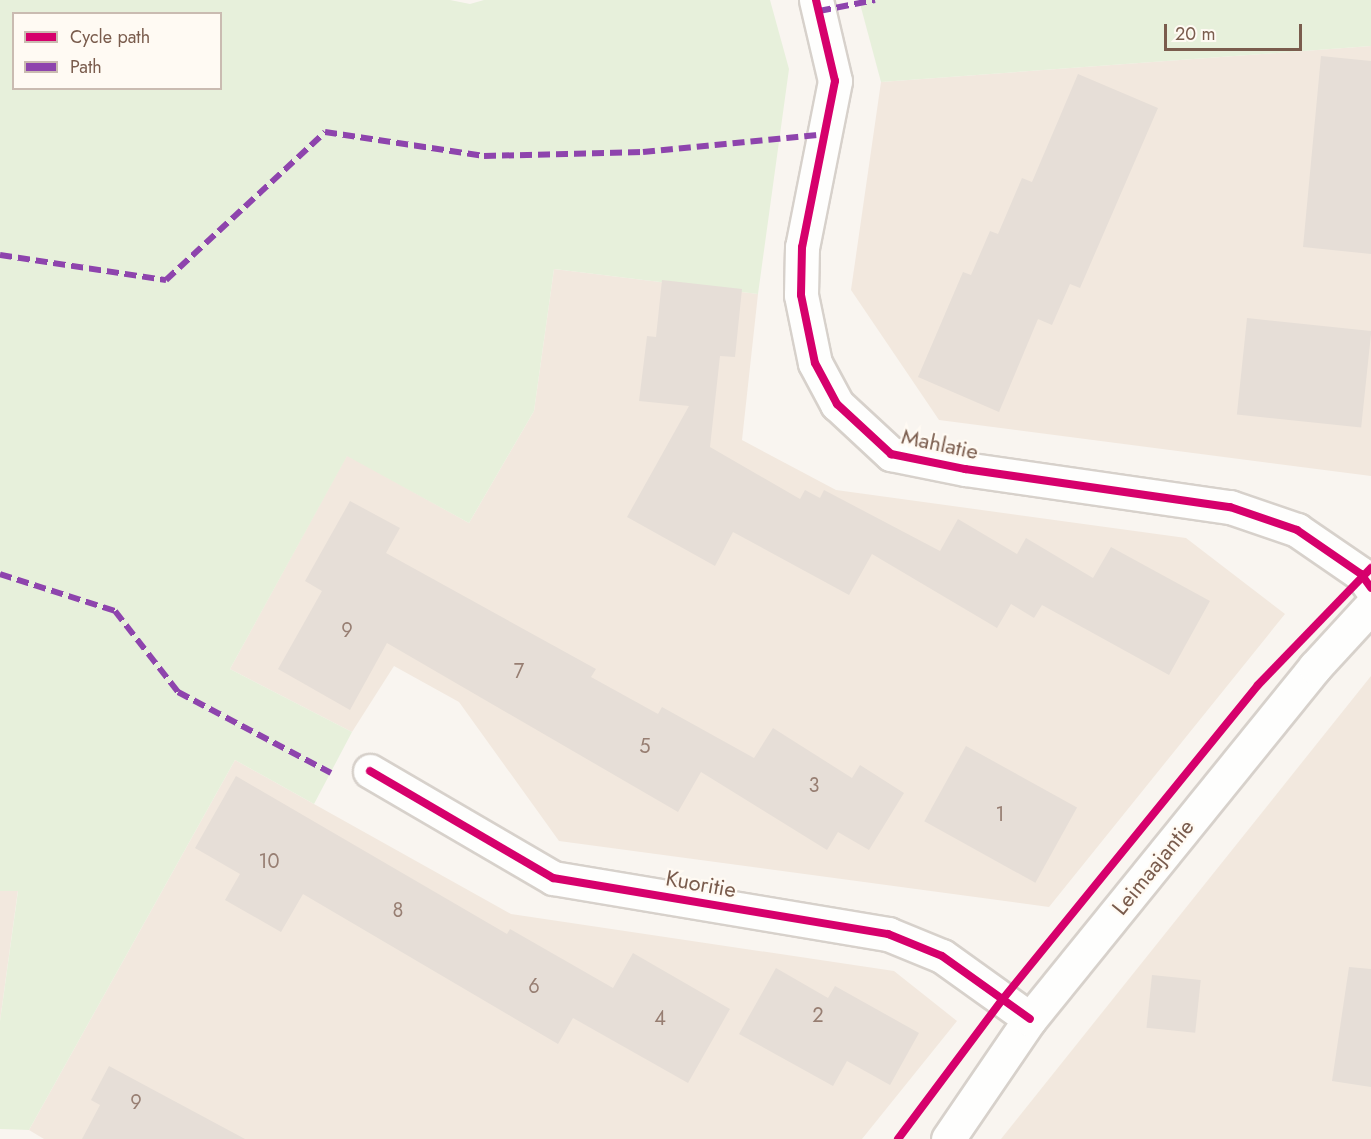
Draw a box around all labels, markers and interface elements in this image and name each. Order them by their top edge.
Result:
legend [12,12,222,90]
scale bar [1167,12,1305,50]
text: 20 m [1175,21,1215,47]
text: Cycle path [70,24,150,50]
text: Path [70,54,102,80]
street label: Mahlatie [899,423,981,465]
house number: 9 [341,618,353,642]
house number: 7 [514,659,524,683]
house number: 5 [639,734,651,758]
house number: 3 [809,773,819,797]
house number: 1 [996,802,1004,826]
street label: Leimaajantie [1106,814,1200,920]
house number: 10 [259,849,279,873]
street label: Kuoritie [664,865,738,903]
house number: 8 [393,898,403,922]
house number: 6 [528,974,540,998]
house number: 2 [812,1003,824,1027]
house number: 4 [654,1006,666,1030]
house number: 9 [130,1090,142,1114]

